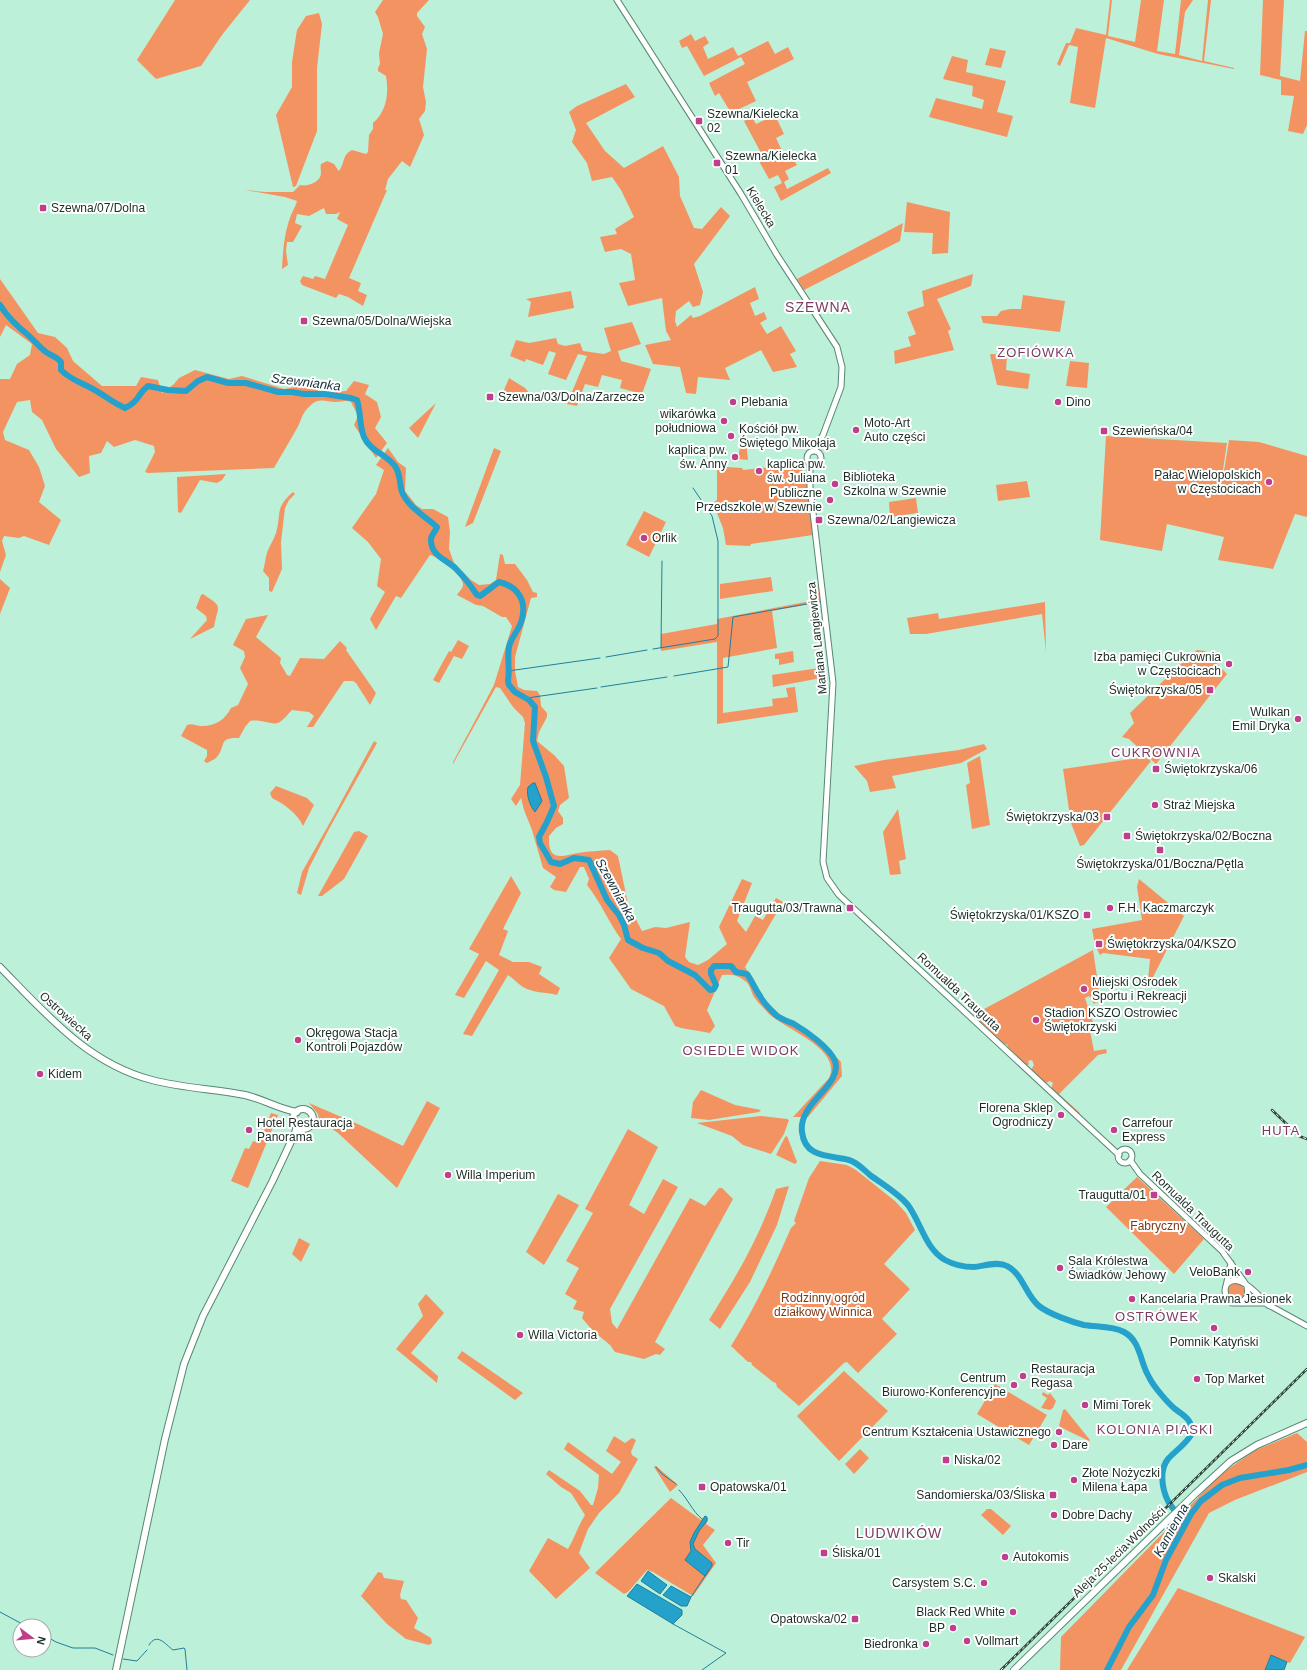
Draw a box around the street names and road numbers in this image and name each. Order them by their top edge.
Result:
street label: Kielecka [743,184,779,230]
street label: Mariana Langiewicza [804,581,830,695]
street label: Romualda Traugutta [914,950,1004,1034]
street label: Ostrowiecka [37,989,95,1044]
street label: Romualda Traugutta [1149,1168,1237,1254]
street label: Aleja 25-lecia Wolności [1070,1504,1168,1600]

